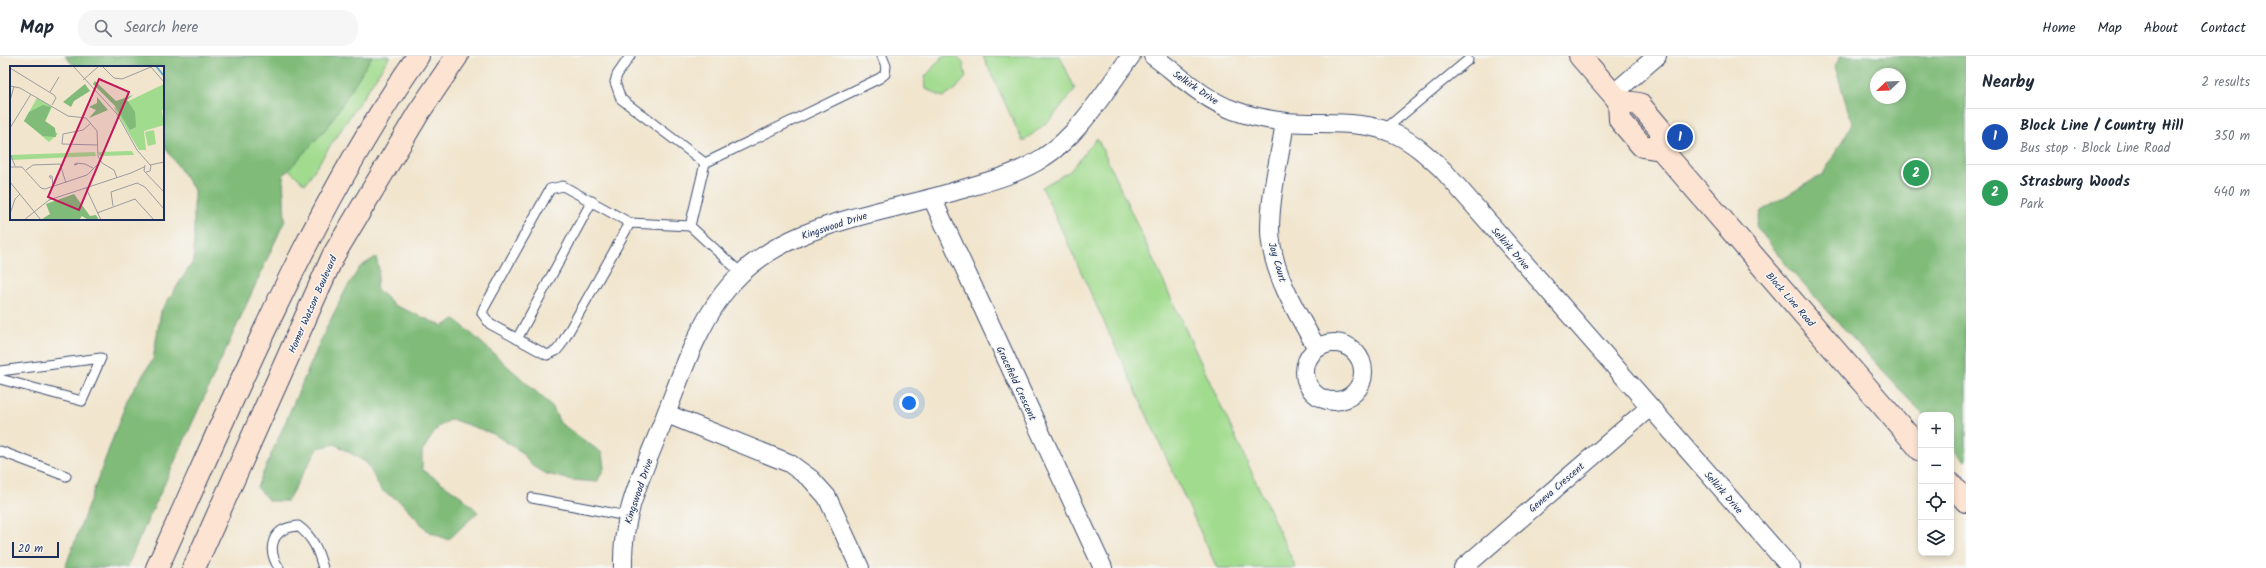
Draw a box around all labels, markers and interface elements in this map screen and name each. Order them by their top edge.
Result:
search box [78,10,358,46]
text: Map [20,13,54,43]
text: Search here [124,16,198,40]
icon: search [92,17,114,39]
text: Home [2042,17,2076,39]
text: Map [2098,17,2122,39]
text: About [2144,17,2178,39]
text: Contact [2200,17,2246,39]
inset map [10,66,164,220]
street label: Selkirk Drive [1169,67,1222,109]
north arrow [1870,68,1906,104]
text: Nearby [1982,69,2034,96]
text: 2 results [2202,72,2250,93]
text: Block Line / Country Hill [2020,114,2183,138]
pin: 1 [1667,122,1693,152]
text: 1 [1993,126,1997,147]
text: 350 m [2214,126,2250,147]
text: Bus stop · Block Line Road [2020,138,2170,159]
pin: 2 [1903,158,1929,188]
text: Strasburg Woods [2020,170,2130,194]
text: 2 [1991,182,1999,203]
text: 440 m [2214,182,2250,203]
text: Park [2020,194,2044,215]
street label: Kingswood Drive [799,208,870,244]
street label: Selkirk Drive [1487,224,1534,274]
street label: Jay Court [1264,241,1290,284]
street label: Homer Watson Boulevard [284,252,342,356]
street label: Block Line Road [1762,269,1819,331]
street label: Gracefield Crescent [992,344,1040,423]
your location [899,393,919,413]
map controls [1918,412,1954,556]
button: + [1918,412,1954,448]
button: − [1918,448,1954,484]
street label: Kingswood Drive [620,456,658,526]
street label: Geneva Crescent [1525,459,1588,517]
street label: Selkirk Drive [1700,468,1747,518]
button: locate [1918,484,1954,520]
button: layers [1918,520,1954,556]
scale bar [12,540,59,559]
text: 20 m [18,540,43,558]

